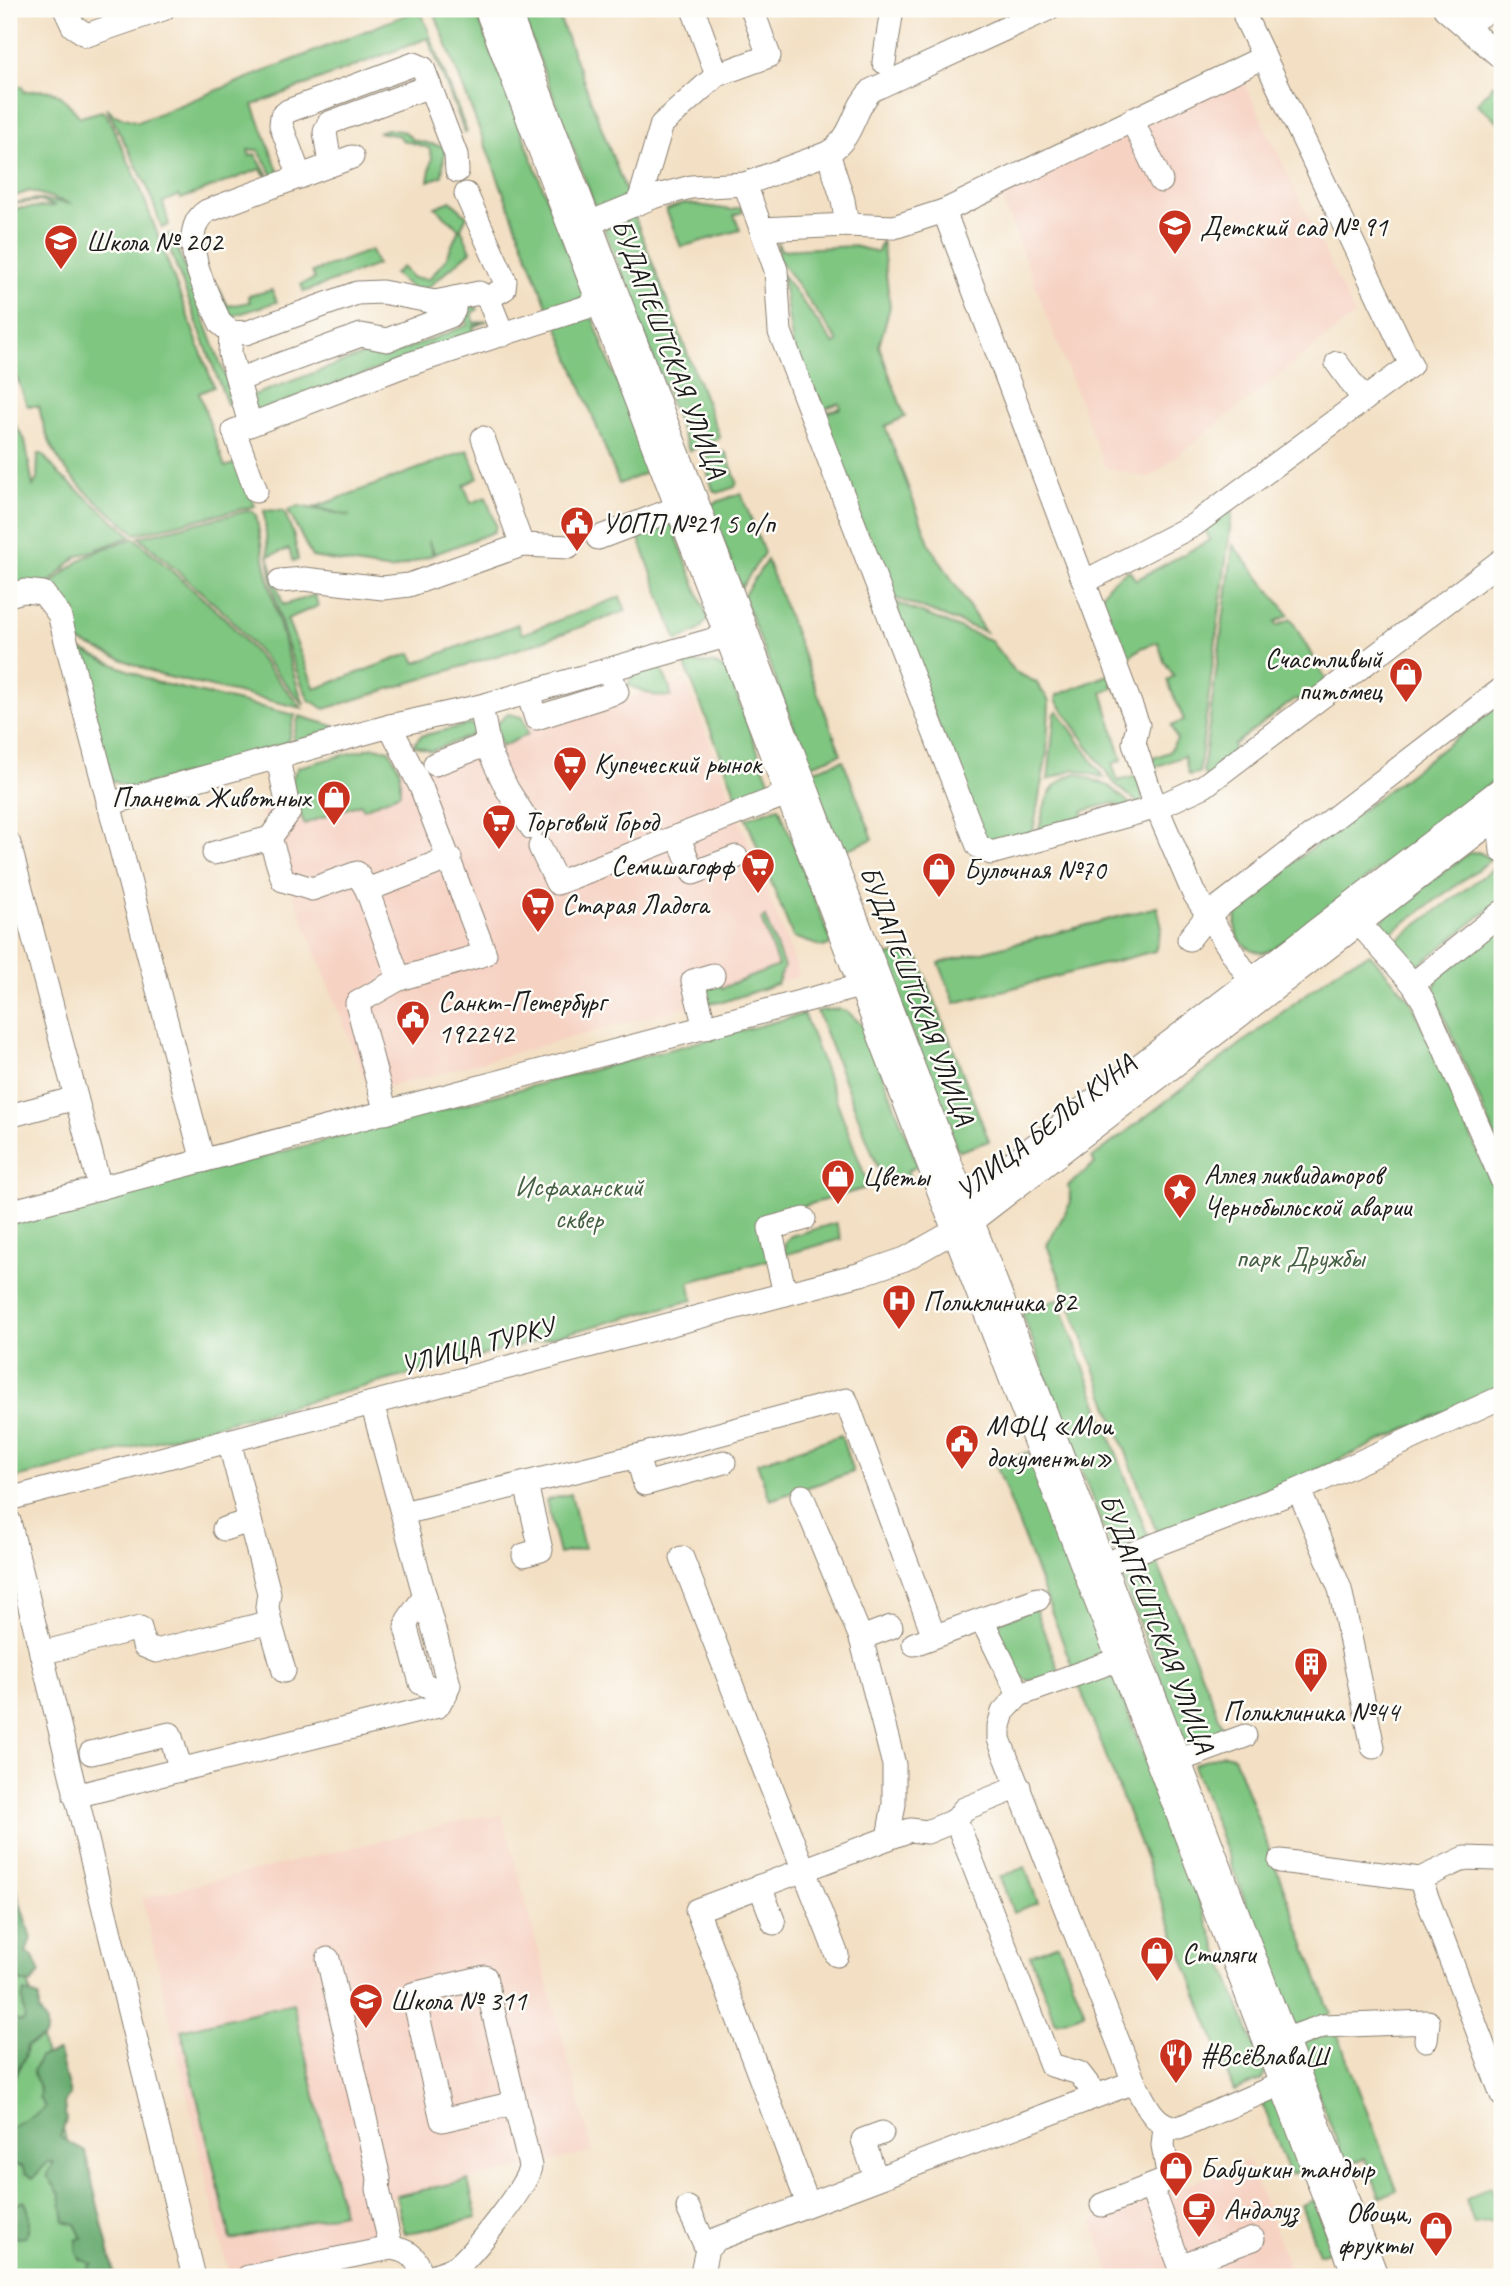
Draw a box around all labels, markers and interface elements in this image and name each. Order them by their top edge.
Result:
school or university icon: Детский сад № 91 [1156,207,1194,256]
place label: Детский сад № 91 [1200,209,1389,244]
street label: БУДАПЕШТСКАЯ УЛИЦА [604,214,735,483]
school or university icon: Школа № 202 [42,222,80,271]
place label: Школа № 202 [86,224,225,259]
public building icon: УОПП №21 5 о/п [558,504,596,553]
place label: УОПП №21 5 о/п [602,506,777,541]
place label: Счастливый питомец [1265,641,1383,708]
shop icon: Счастливый питомец [1387,655,1425,704]
supermarket icon: Купеческий рынок [551,744,589,793]
place label: Купеческий рынок [594,746,764,781]
shop icon: Планета Животных [315,778,353,827]
place label: Планета Животных [112,780,312,815]
supermarket icon: Торговый Город [480,802,518,851]
place label: Торговый Город [524,804,661,839]
supermarket icon: Семишагофф [739,846,777,895]
place label: Семишагофф [611,848,736,883]
shop icon: Булочная №70 [920,850,958,899]
place label: Булочная №70 [964,852,1108,887]
street label: БУДАПЕШТСКАЯ УЛИЦА [852,861,983,1130]
supermarket icon: Старая Ладога [519,885,557,934]
place label: Старая Ладога [562,887,711,922]
place label: Санкт-Петербург 192242 [438,984,610,1051]
public building icon: Санкт-Петербург 192242 [394,998,432,1047]
street label: УЛИЦА БЕЛЫ КУНА [949,1045,1143,1207]
shop icon: Цветы [819,1157,857,1206]
place label: Аллея ликвидаторов Чернобыльской аварии [1204,1157,1413,1224]
place label: Цветы [862,1159,932,1194]
park label: Исфаханский сквер [515,1169,644,1236]
place icon: Аллея ликвидаторов Чернобыльской аварии [1161,1171,1199,1220]
park label: парк Дружбы [1236,1240,1366,1275]
hospital icon: Поликлиника 82 [880,1282,918,1331]
place label: Поликлиника 82 [923,1284,1078,1319]
street label: УЛИЦА ТУРКУ [397,1307,562,1383]
place label: МФЦ «Мои документы» [986,1408,1114,1475]
public building icon: МФЦ «Мои документы» [943,1422,981,1471]
street label: БУДАПЕШТСКАЯ УЛИЦА [1092,1489,1223,1758]
building icon: Поликлиника №44 [1292,1645,1330,1694]
place label: Поликлиника №44 [1223,1694,1401,1729]
shop icon: Стиляги [1138,1934,1176,1983]
place label: Стиляги [1182,1936,1258,1971]
school or university icon: Школа № 311 [347,1981,385,2030]
place label: Школа № 311 [390,1983,528,2018]
restaurant icon: #ВсёВлаваШ [1157,2036,1195,2085]
place label: #ВсёВлаваШ [1200,2038,1332,2073]
shop icon: Бабушкин тандыр [1157,2149,1195,2198]
place label: Бабушкин тандыр [1200,2151,1376,2186]
cafe icon: Андалуз [1180,2190,1218,2239]
place label: Андалуз [1224,2192,1300,2228]
place label: Овощи, фрукты [1337,2195,1414,2262]
shop icon: Овощи, фрукты [1417,2209,1455,2258]

